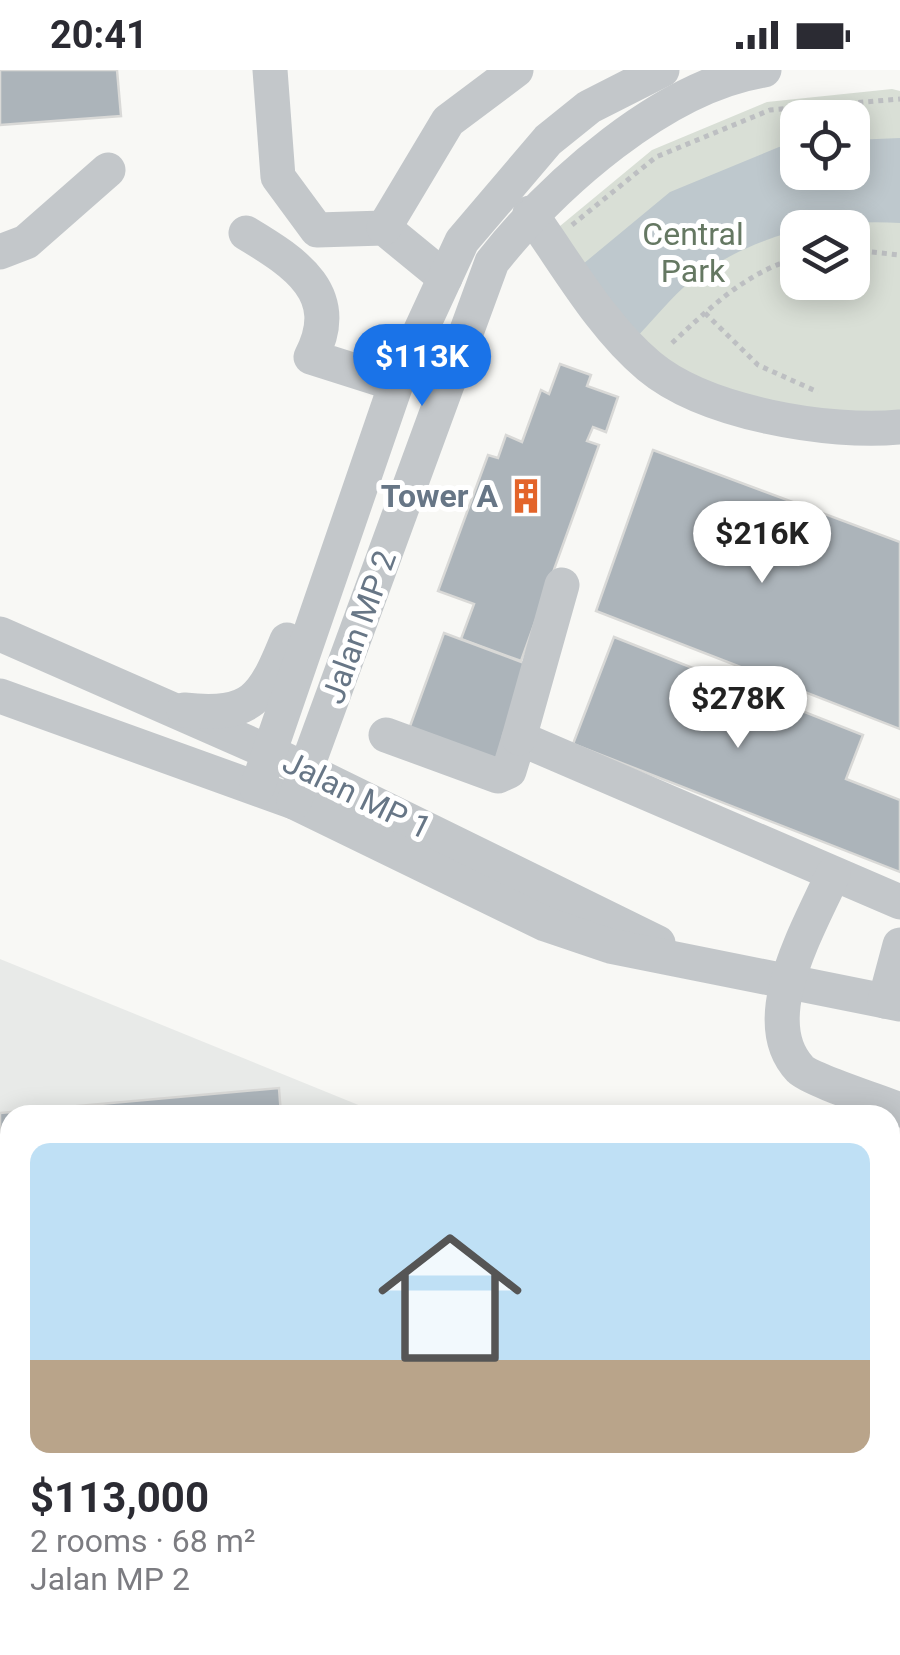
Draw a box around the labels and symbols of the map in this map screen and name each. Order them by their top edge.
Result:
park label: Central Park [642,215,744,290]
pin: $113K [352,324,492,409]
place label: Tower A [381,477,498,515]
building icon: Tower A [507,477,545,515]
pin: $216K [692,501,832,586]
street label: Jalan MP 2 [314,545,404,709]
pin: $278K [668,666,808,751]
street label: Jalan MP 1 [277,743,437,847]

